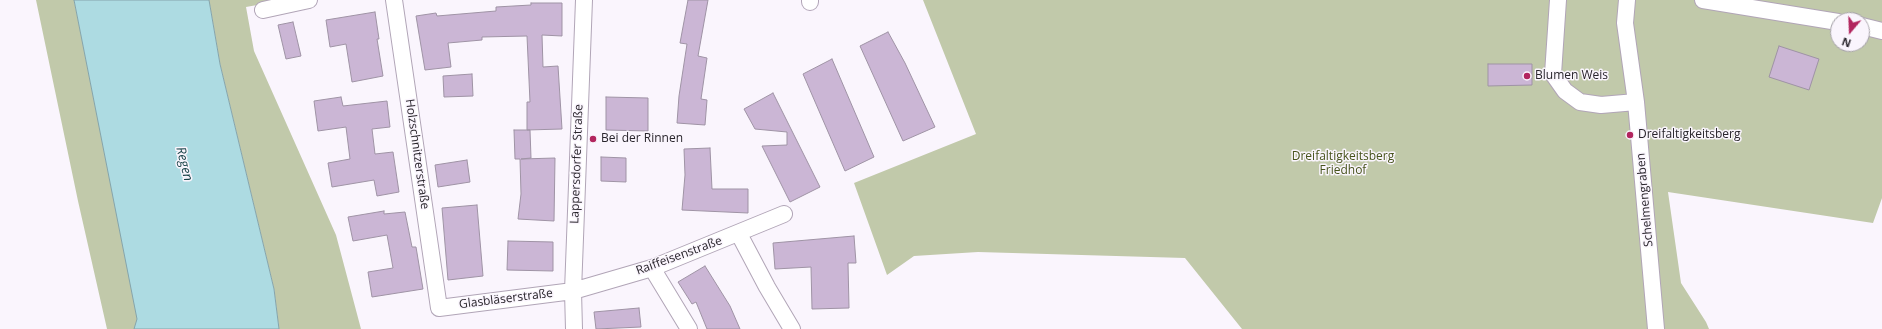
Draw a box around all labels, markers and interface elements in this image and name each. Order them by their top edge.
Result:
north arrow [1830,12,1870,52]
text: N [1840,34,1853,51]
place label: Blumen Weis [1535,69,1608,83]
marker: Blumen Weis [1522,71,1532,81]
street label: Holzschnitzerstraße [402,98,432,210]
street label: Lappersdorfer Straße [568,104,586,224]
place label: Dreifaltigkeitsberg [1638,128,1741,142]
marker: Dreifaltigkeitsberg [1625,130,1635,140]
place label: Bei der Rinnen [601,132,683,146]
marker: Bei der Rinnen [588,134,598,144]
water label: Regen [172,145,196,183]
park label: Dreifaltigkeitsberg Friedhof [1292,150,1394,178]
street label: Schelmengraben [1634,152,1656,248]
street label: Raiffeisenstraße [634,234,724,278]
street label: Glasbläserstraße [458,286,554,312]

